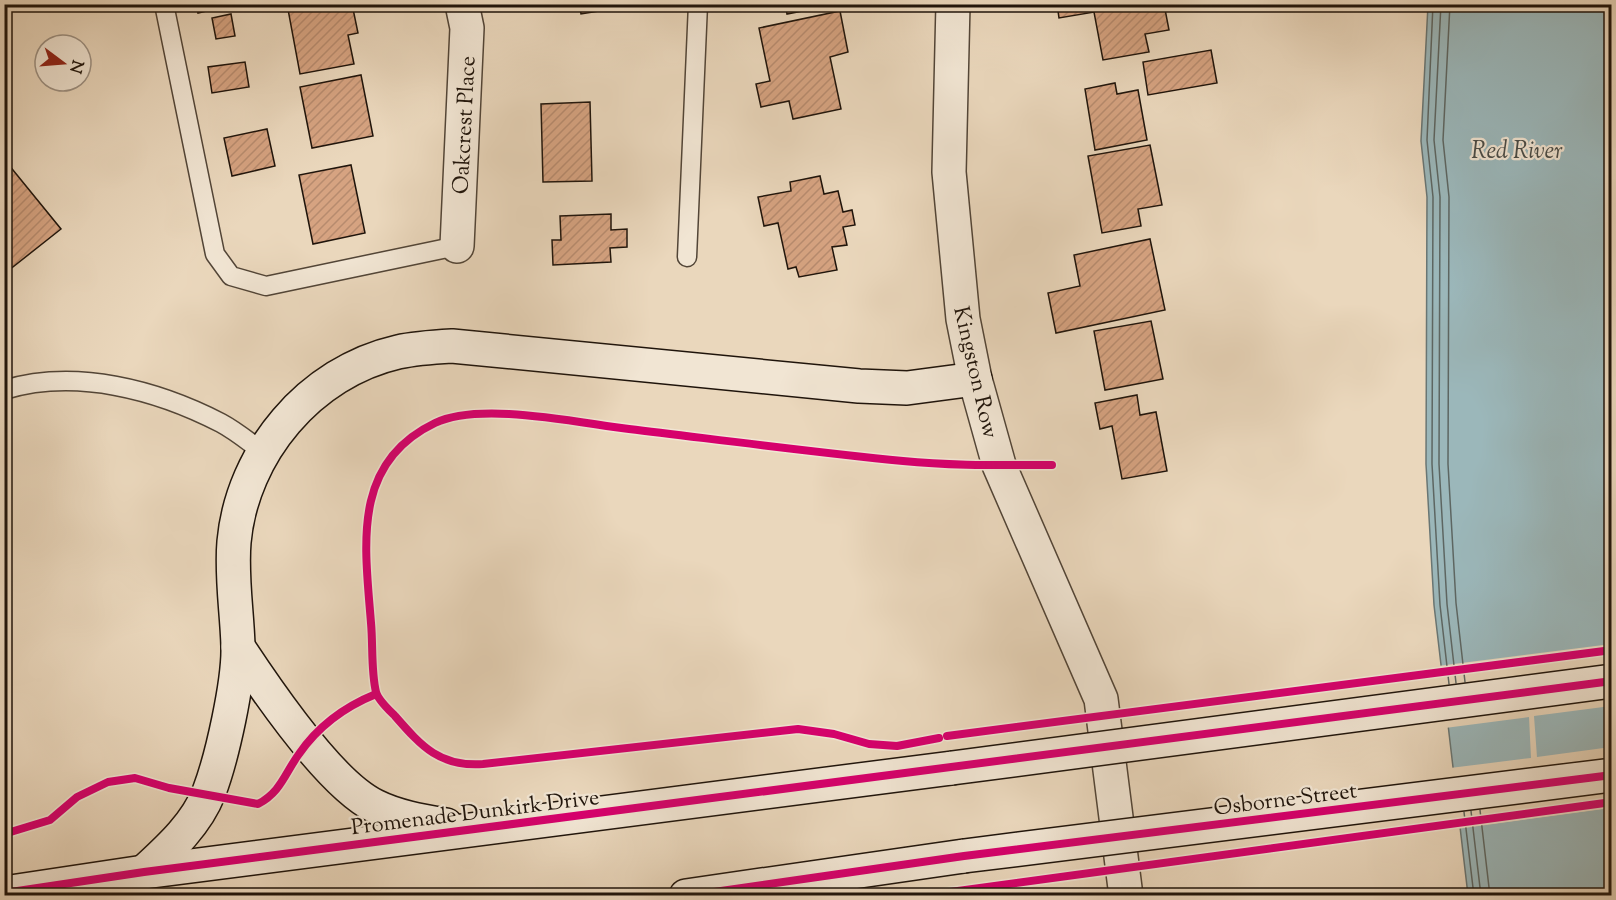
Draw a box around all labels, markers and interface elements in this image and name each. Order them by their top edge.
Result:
north arrow [33,33,93,93]
street label: Oakcrest Place [446,55,486,195]
text: N [62,57,88,76]
water label: Red River [1471,135,1563,169]
street label: Kingston Row [943,303,1005,442]
street label: Osborne Street [1212,776,1359,826]
street label: Promenade Dunkirk Drive [350,783,601,845]

